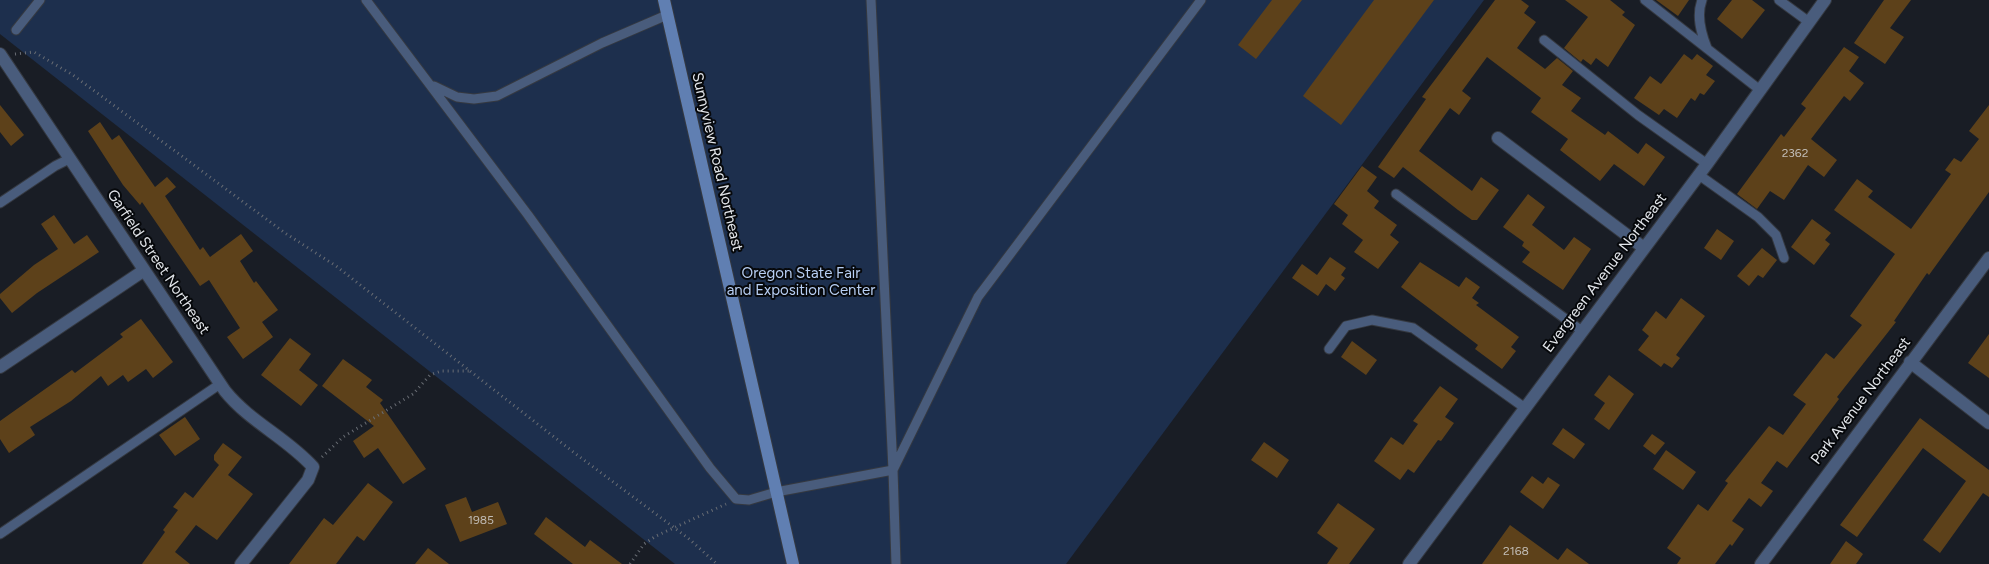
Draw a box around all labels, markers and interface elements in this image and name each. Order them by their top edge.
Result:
street label: Sunnyview Road Northeast [688,71,746,253]
house number: 2362 [1782,146,1808,160]
street label: Garfield Street Northeast [103,186,213,338]
street label: Evergreen Avenue Northeast [1539,190,1671,356]
park label: Oregon State Fair and Exposition Center [727,265,875,300]
street label: Park Avenue Northeast [1807,334,1915,468]
house number: 1985 [468,513,494,527]
house number: 2168 [1503,544,1529,558]

